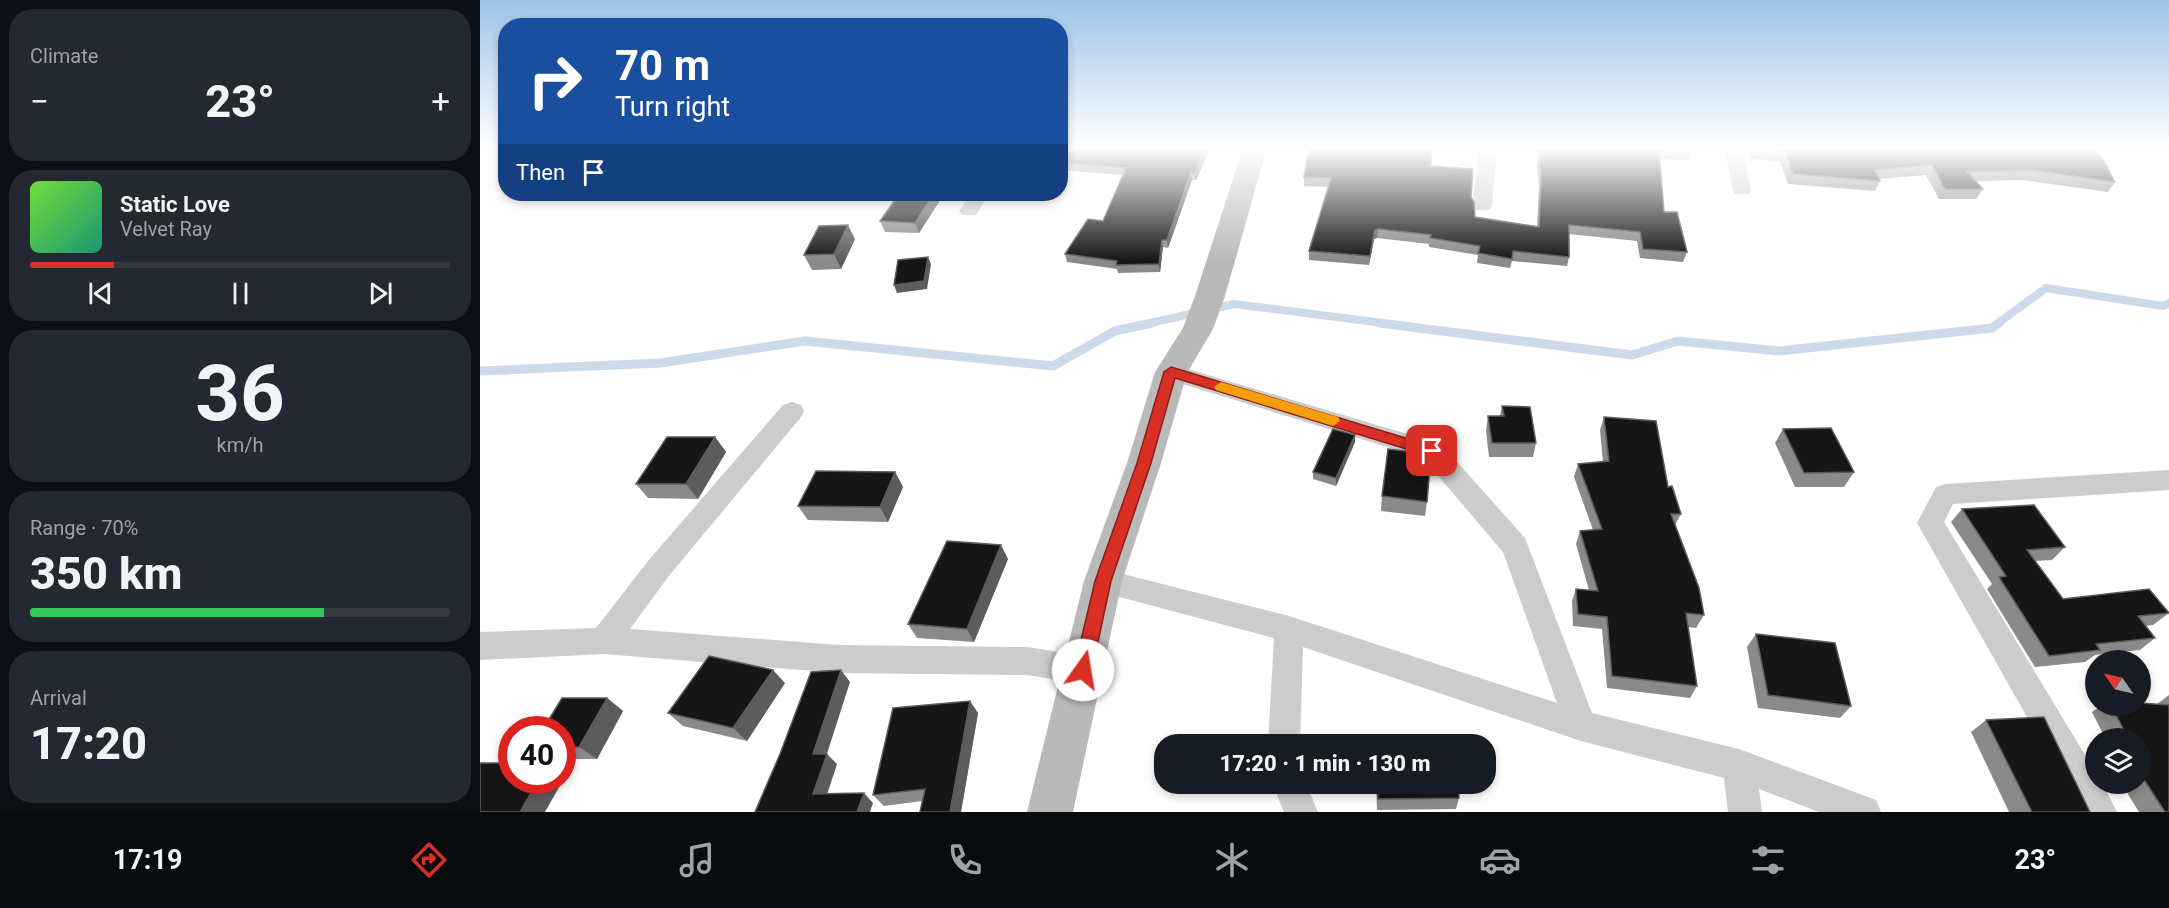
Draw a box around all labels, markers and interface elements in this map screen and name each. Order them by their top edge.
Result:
text: 70 m [615,41,710,90]
icon: right [516,42,594,120]
text: Climate [30,44,98,68]
text: 23° [205,75,275,128]
text: − [30,82,49,121]
text: + [431,82,450,121]
text: Turn right [615,91,730,123]
icon: arrive [577,156,610,189]
text: Then [516,160,565,185]
text: Static Love [120,192,230,217]
text: Velvet Ray [120,217,212,241]
icon: previous [84,277,117,310]
icon: pause [224,277,257,310]
icon: next [364,277,397,310]
text: 36 [195,348,285,439]
pin [1406,425,1457,476]
text: km/h [217,433,263,457]
icon: arrive [1415,434,1448,467]
text: Range · 70% [30,516,138,540]
text: 350 km [30,547,182,600]
position arrow [1051,638,1115,702]
north arrow [2085,650,2151,716]
map controls [2085,650,2151,794]
text: Arrival [30,686,87,710]
speed limit sign: 40 [498,716,576,794]
text: 17:20 [30,717,147,770]
button: layers [2085,728,2151,794]
text: 17:20 · 1 min · 130 m [1220,751,1430,776]
icon: directions [408,839,450,881]
icon: music [676,839,718,881]
icon: phone [944,839,986,881]
icon: climate [1211,839,1253,881]
icon: car [1479,839,1521,881]
icon: filters [1747,839,1789,881]
text: 17:19 [113,844,182,876]
text: 23° [2015,844,2056,876]

